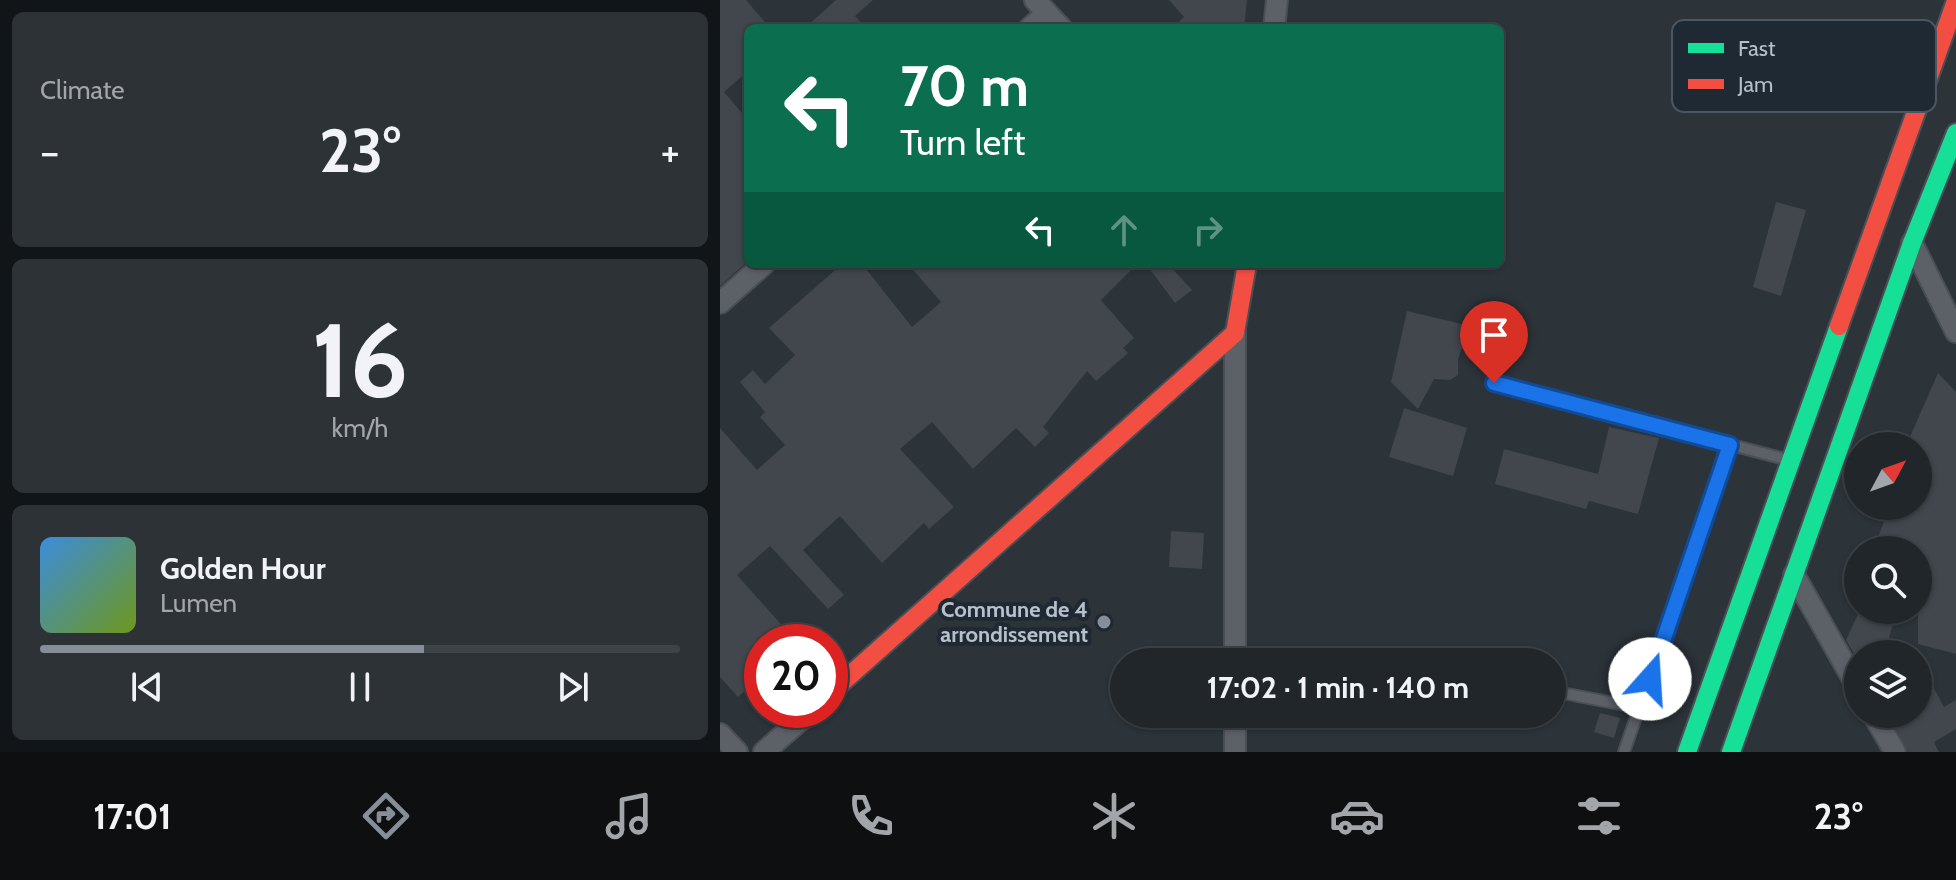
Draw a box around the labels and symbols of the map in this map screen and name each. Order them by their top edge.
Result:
legend [1672,20,1936,112]
text: Fast [1738,35,1776,62]
text: Jam [1737,71,1773,98]
pin [1460,301,1528,383]
north arrow [1844,432,1932,520]
place label: Commune de 4 arrondissement [940,596,1088,648]
marker: Commune de 4 arrondissement [1095,613,1113,631]
speed limit sign: 20 [744,624,848,728]
position arrow [1608,637,1692,721]

